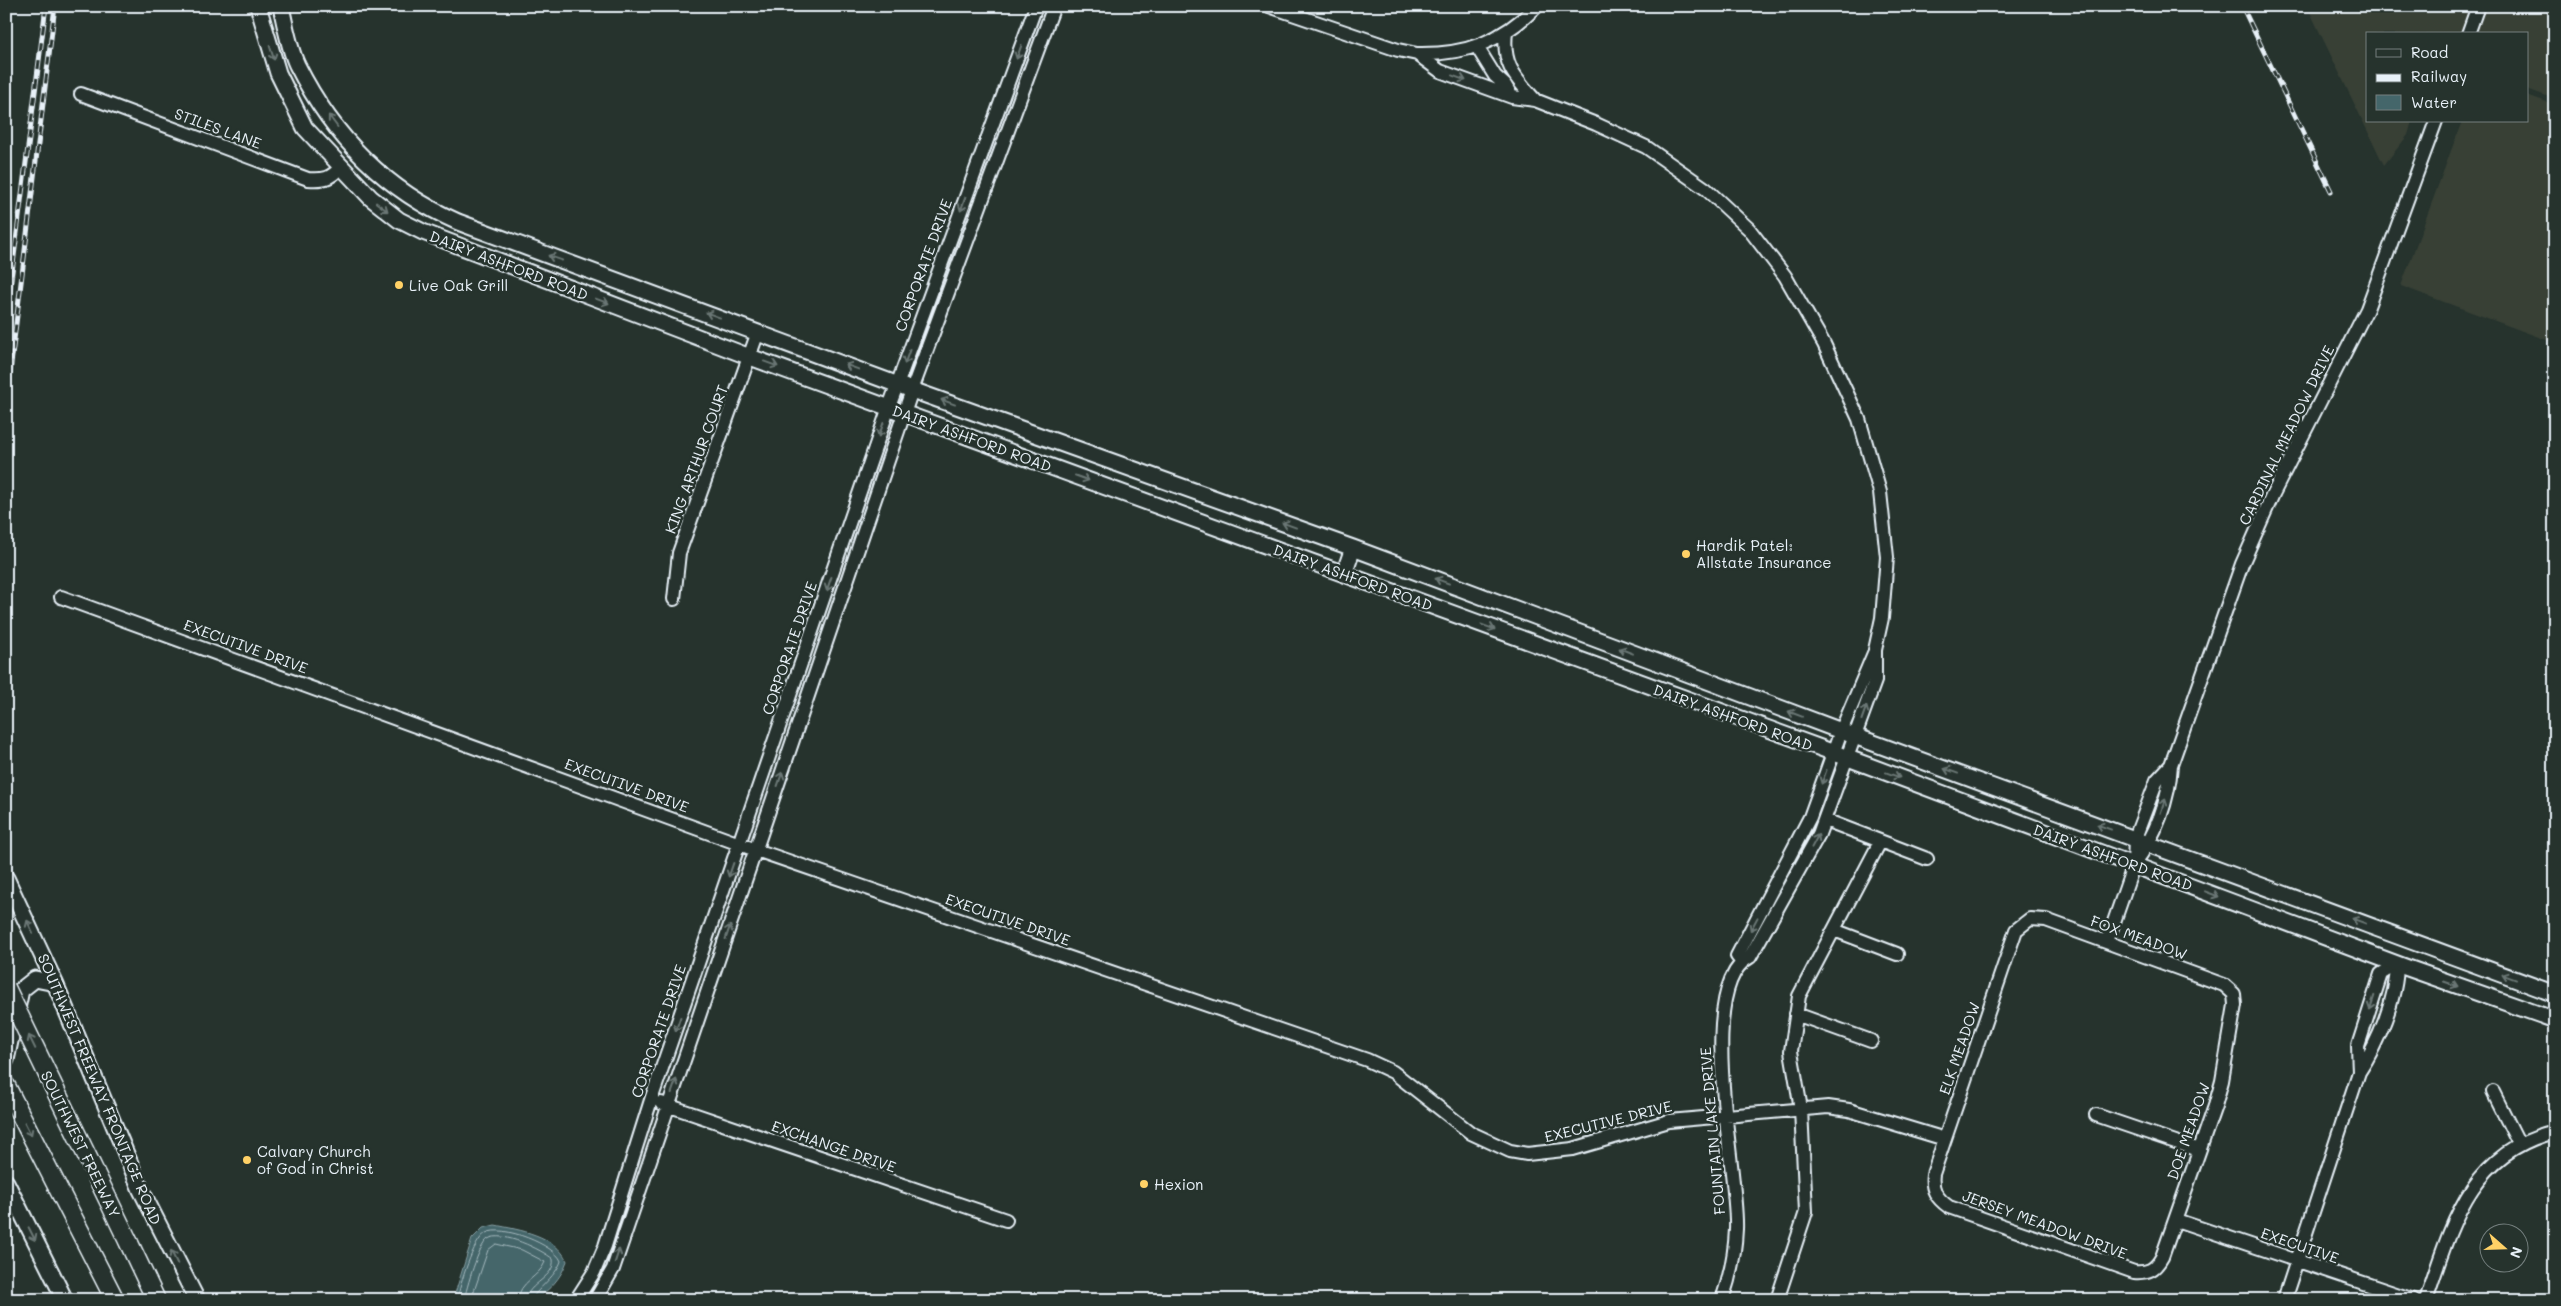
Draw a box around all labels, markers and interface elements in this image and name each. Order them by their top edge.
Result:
legend [2366,32,2528,122]
text: Road [2411,42,2448,62]
one-way arrow [268,44,277,60]
one-way arrow [1014,44,1023,59]
text: Railway [2411,66,2467,86]
one-way arrow [1450,74,1466,83]
text: Water [2411,92,2457,112]
street label: STILES LANE [172,103,265,153]
one-way arrow [328,114,338,128]
street label: CORPORATE DRIVE [890,196,956,334]
one-way arrow [958,196,967,212]
one-way arrow [376,201,389,212]
street label: DAIRY ASHFORD ROAD [427,226,591,304]
one-way arrow [547,252,563,262]
place label: Live Oak Grill [409,275,508,295]
marker: Live Oak Grill [393,279,405,291]
one-way arrow [594,297,610,306]
one-way arrow [705,310,721,319]
street label: CARDINAL MEADOW DRIVE [2234,341,2338,528]
one-way arrow [902,349,911,364]
one-way arrow [763,360,778,369]
one-way arrow [844,362,860,371]
street label: KING ARTHUR COURT [660,382,732,536]
one-way arrow [940,397,956,407]
street label: DAIRY ASHFORD ROAD [890,400,1054,476]
one-way arrow [876,422,885,437]
one-way arrow [1074,474,1089,483]
one-way arrow [1282,520,1297,529]
place label: Hardik Patel: Allstate Insurance [1696,535,1832,572]
street label: DAIRY ASHFORD ROAD [1271,539,1435,615]
marker: Hardik Patel: Allstate Insurance [1680,548,1692,560]
one-way arrow [823,576,833,592]
one-way arrow [1435,576,1450,585]
street label: CORPORATE DRIVE [757,578,821,717]
street label: EXECUTIVE DRIVE [181,614,311,678]
one-way arrow [1480,623,1495,632]
one-way arrow [1619,646,1635,655]
street label: DAIRY ASHFORD ROAD [1651,679,1815,755]
one-way arrow [1860,705,1869,721]
one-way arrow [1788,709,1803,718]
street label: EXECUTIVE DRIVE [562,753,692,817]
one-way arrow [1944,766,1960,775]
one-way arrow [1819,769,1828,785]
one-way arrow [776,771,786,787]
one-way arrow [1885,771,1901,780]
one-way arrow [2159,798,2168,814]
street label: DAIRY ASHFORD ROAD [2031,819,2195,895]
one-way arrow [2097,822,2112,831]
one-way arrow [1811,835,1821,849]
one-way arrow [726,862,735,877]
street label: EXECUTIVE DRIVE [943,888,1073,950]
one-way arrow [2205,890,2220,899]
street label: FOX MEADOW [2088,910,2190,964]
one-way arrow [1749,916,1759,931]
one-way arrow [2352,916,2367,925]
one-way arrow [25,920,35,935]
one-way arrow [724,925,733,940]
street label: SOUTHWEST FREEWAY FRONTAGE ROAD [35,951,165,1227]
street label: CORPORATE DRIVE [626,961,690,1100]
one-way arrow [2502,972,2517,981]
one-way arrow [2443,980,2458,989]
one-way arrow [2366,994,2376,1010]
street label: ELK MEADOW [1934,999,1984,1097]
one-way arrow [672,1015,682,1031]
one-way arrow [27,1035,36,1050]
street label: FOUNTAIN LAKE DRIVE [1695,1046,1729,1216]
street label: SOUTHWEST FREEWAY [38,1068,124,1220]
one-way arrow [670,1078,680,1094]
street label: DOE MEADOW [2162,1080,2214,1182]
street label: EXECUTIVE DRIVE [1542,1095,1674,1146]
street label: EXCHANGE DRIVE [769,1115,899,1177]
one-way arrow [24,1121,33,1136]
place label: Calvary Church of God in Christ [257,1141,374,1178]
marker: Calvary Church of God in Christ [241,1154,253,1166]
place label: Hexion [1154,1174,1203,1194]
marker: Hexion [1138,1178,1150,1190]
street label: JERSEY MEADOW DRIVE [1960,1185,2131,1263]
street label: EXECUTIVE [2258,1222,2342,1268]
north arrow [2478,1224,2528,1274]
one-way arrow [28,1226,37,1241]
text: N [2506,1244,2527,1261]
one-way arrow [613,1249,622,1265]
one-way arrow [169,1250,178,1265]

